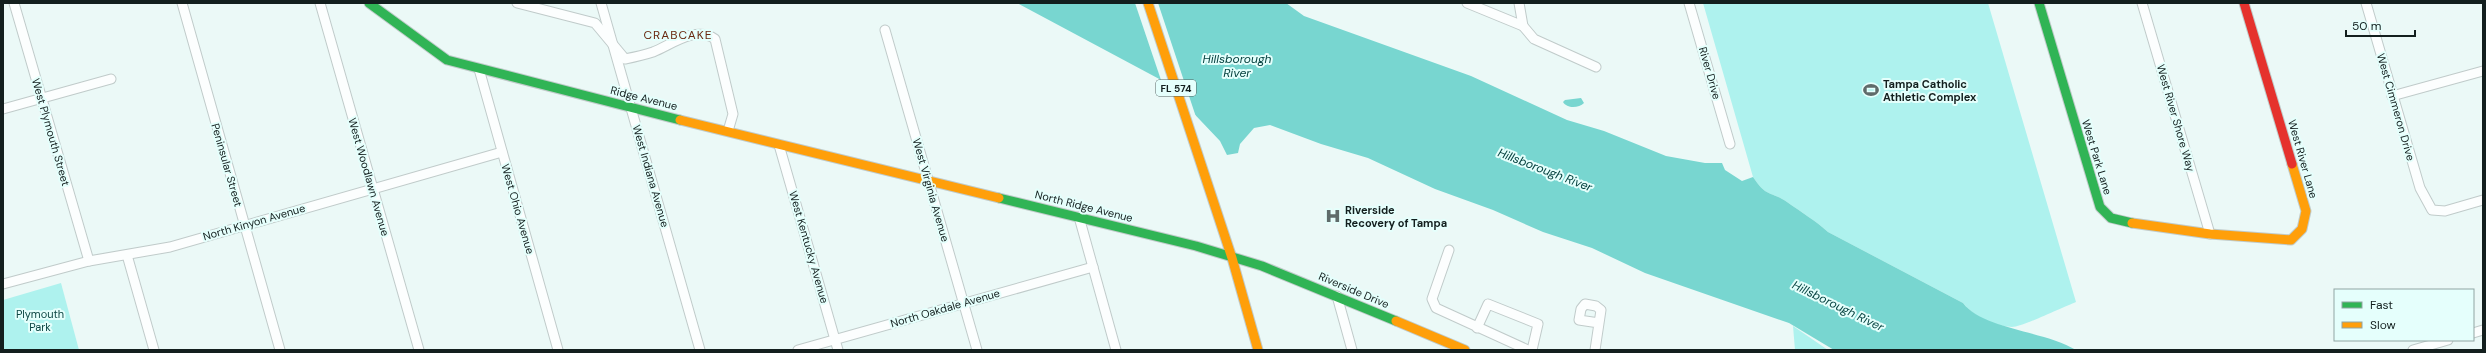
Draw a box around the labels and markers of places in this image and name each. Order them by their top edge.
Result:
place label: Tampa Catholic Athletic Complex [1883,77,1977,104]
sports icon: Tampa Catholic Athletic Complex [1862,81,1880,99]
place label: Riverside Recovery of Tampa [1345,203,1447,230]
hospital icon: Riverside Recovery of Tampa [1324,207,1342,225]

